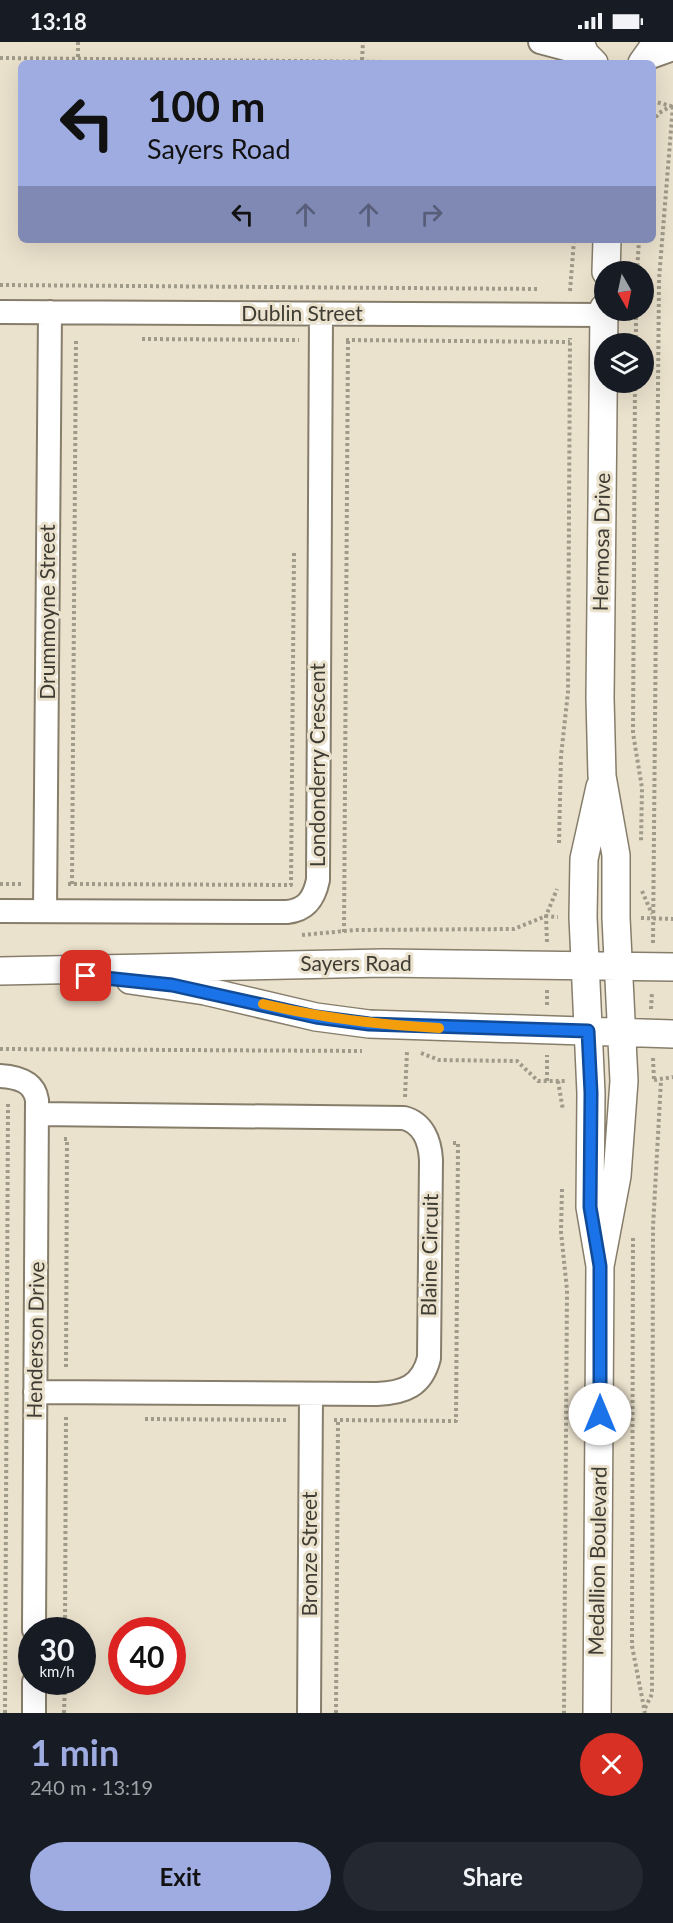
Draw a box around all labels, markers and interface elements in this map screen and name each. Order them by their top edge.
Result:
text: 13:18 [30,8,87,35]
text: 100 m [147,81,265,131]
icon: left [48,84,126,162]
text: Sayers Road [147,132,291,165]
icon: left [226,198,259,231]
icon: ahead [289,198,322,231]
icon: ahead [352,198,385,231]
icon: right [415,198,448,231]
north arrow [594,261,654,321]
map controls [594,261,654,393]
street label: Dublin Street [241,300,363,325]
button: layers [594,333,654,393]
street label: Hermosa Drive [587,472,614,611]
street label: Drummoyne Street [34,524,59,700]
street label: Londonderry Crescent [304,662,329,867]
pin [60,950,111,1001]
street label: Sayers Road [300,950,412,975]
icon: arrive [69,959,102,992]
street label: Blaine Circuit [415,1193,442,1316]
street label: Henderson Drive [21,1261,48,1419]
position arrow [568,1382,632,1446]
street label: Medallion Boulevard [582,1466,611,1656]
street label: Bronze Street [296,1491,321,1617]
speed limit sign: 40 [108,1617,186,1695]
text: 30 [40,1631,74,1667]
text: km/h [39,1662,75,1680]
text: 1 min [30,1730,119,1774]
button: close [580,1733,643,1796]
text: 240 m · 13:19 [30,1775,153,1799]
button: Exit [30,1842,331,1911]
button: Share [343,1842,643,1911]

